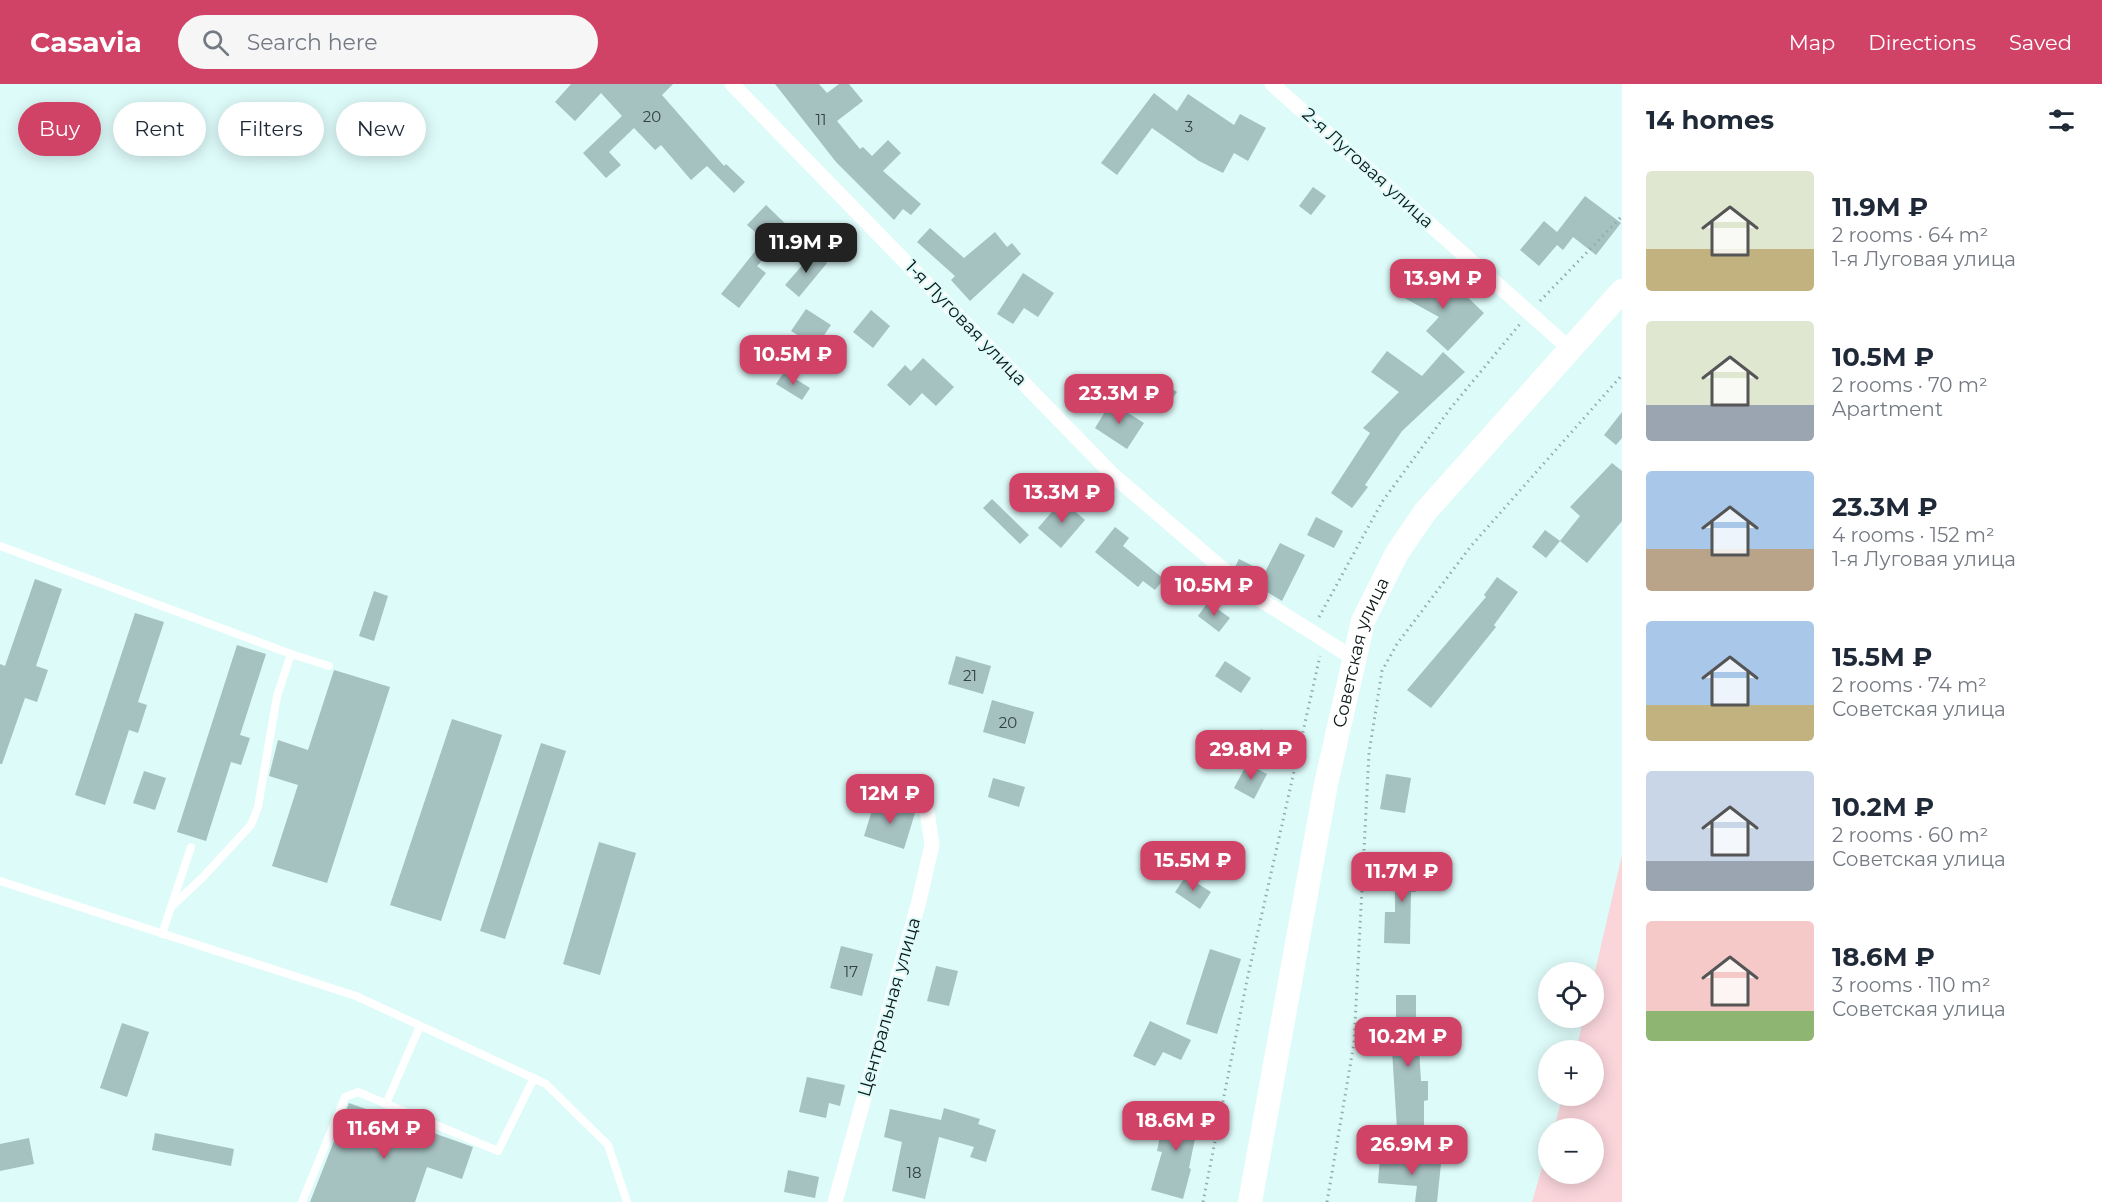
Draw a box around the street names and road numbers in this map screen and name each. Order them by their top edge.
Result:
street label: 2-я Луговая улица [1298,103,1438,233]
street label: 1-я Луговая улица [901,256,1031,390]
street label: Советская улица [1328,574,1394,730]
street label: Центральная улица [853,915,925,1099]

